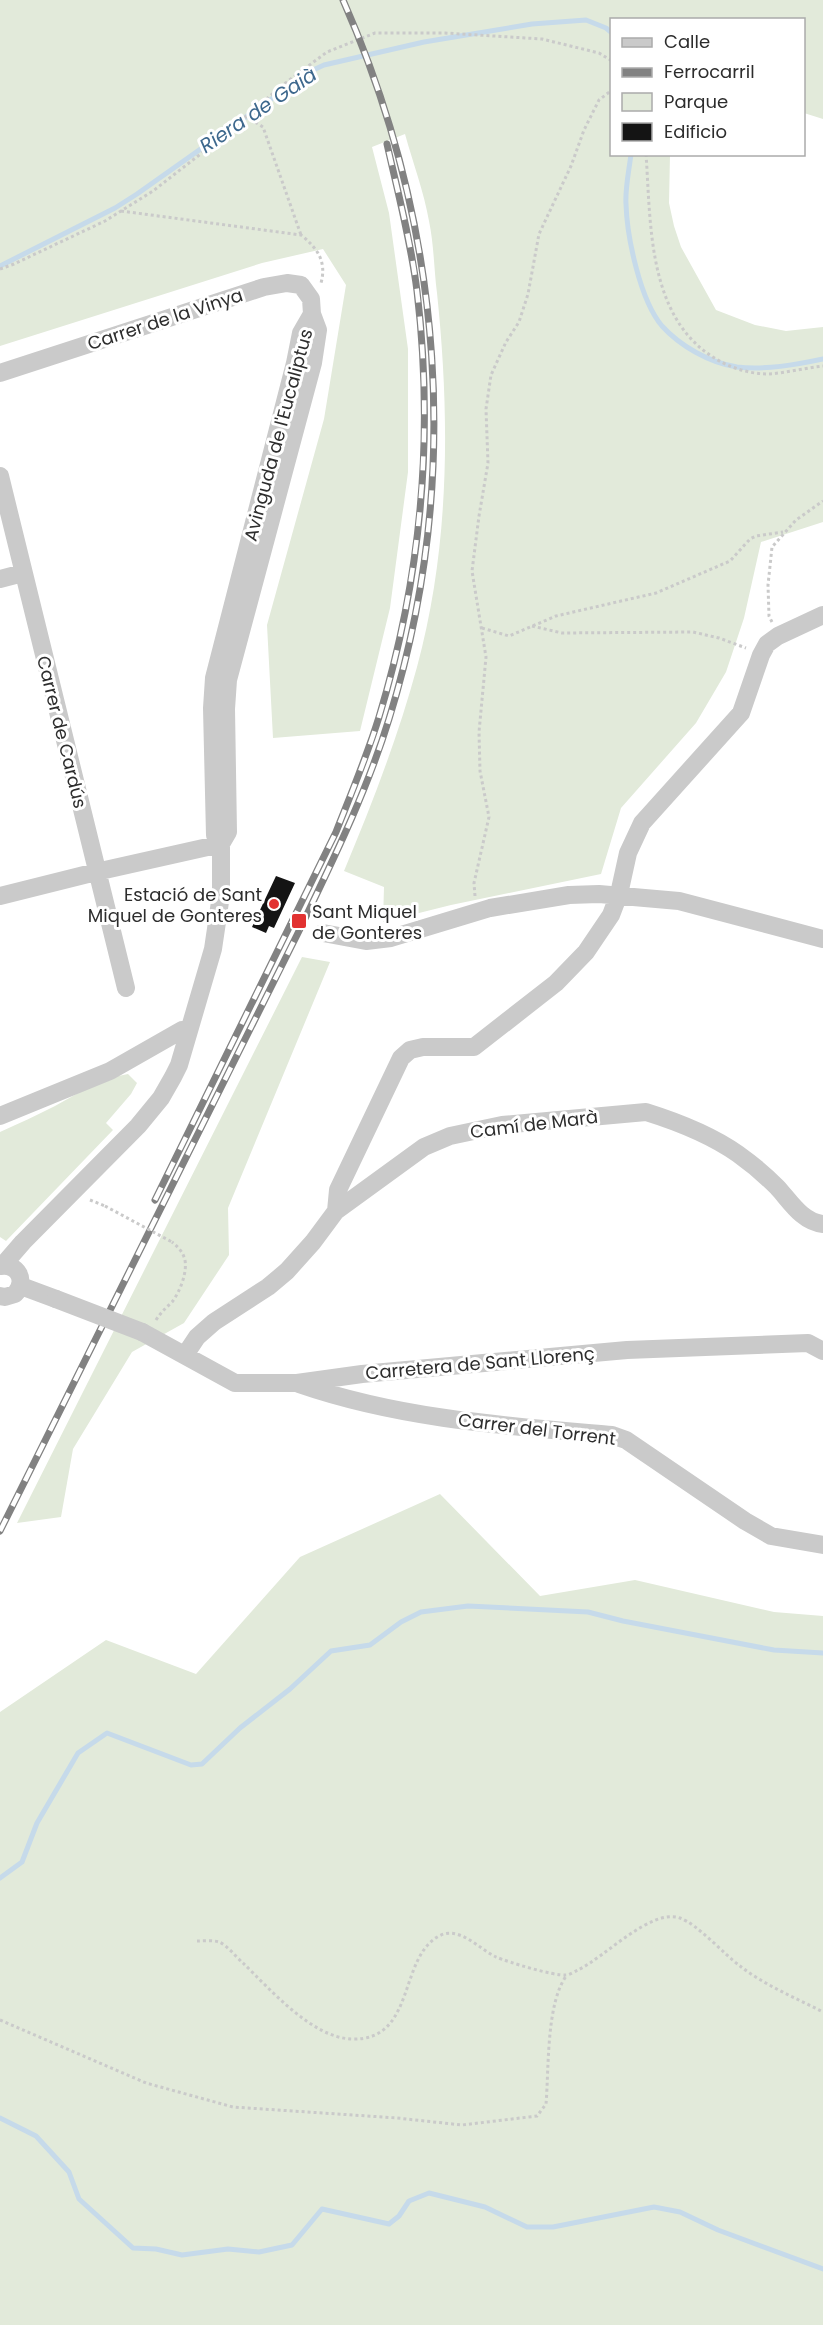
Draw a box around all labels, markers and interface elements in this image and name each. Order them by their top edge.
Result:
legend [610,18,805,156]
text: Calle [664,29,710,54]
text: Ferrocarril [664,59,755,84]
water label: Riera de Gaià [194,60,322,160]
text: Parque [664,89,728,114]
text: Edificio [664,119,727,144]
street label: Carrer de la Vinya [84,282,246,356]
street label: Avinguda de l'Eucaliptus [238,326,318,544]
street label: Carrer de Cardús [31,653,93,811]
place label: Estació de Sant Miquel de Gonteres [88,882,262,928]
marker: Estació de Sant Miquel de Gonteres [267,897,281,911]
place label: Sant Miquel de Gonteres [312,899,422,945]
marker: Sant Miquel de Gonteres [290,912,308,930]
street label: Camí de Marà [469,1104,599,1144]
street label: Carretera de Sant Llorenç [364,1341,596,1385]
street label: Carrer del Torrent [457,1407,617,1451]

